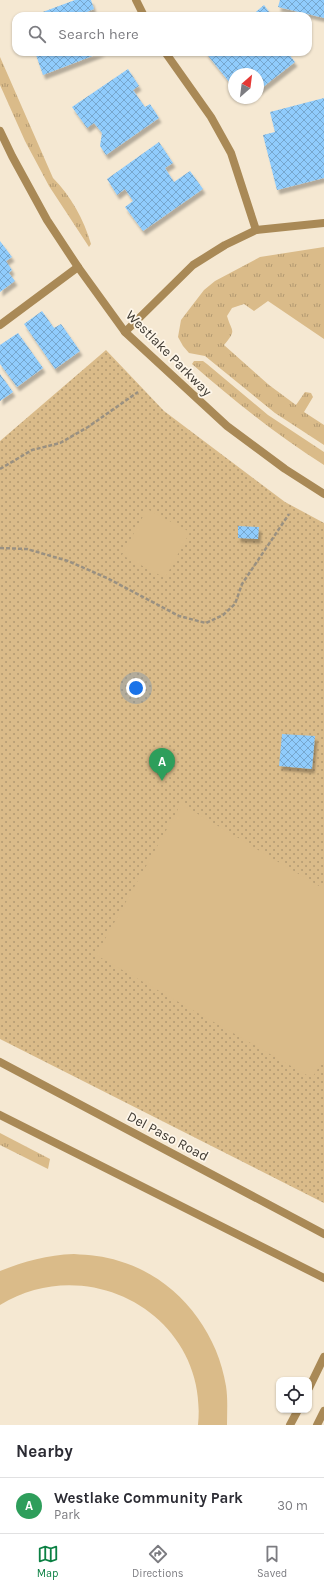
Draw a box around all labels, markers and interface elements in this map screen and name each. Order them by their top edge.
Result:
search box [12,12,312,56]
icon: search [26,23,48,45]
text: Search here [58,25,139,43]
north arrow [228,68,264,104]
street label: Westlake Parkway [122,307,216,400]
your location [126,678,146,698]
pin: A [149,748,175,781]
street label: Del Paso Road [124,1108,211,1165]
map controls [276,1377,312,1413]
button: locate [276,1377,312,1413]
text: Nearby [16,1441,73,1461]
text: Westlake Community Park [54,1489,243,1507]
text: A [25,1498,33,1513]
text: 30 m [277,1498,308,1513]
text: Park [54,1507,80,1522]
tab: Map [37,1543,59,1580]
tab: Directions [132,1543,184,1580]
tab: Saved [257,1543,287,1580]

